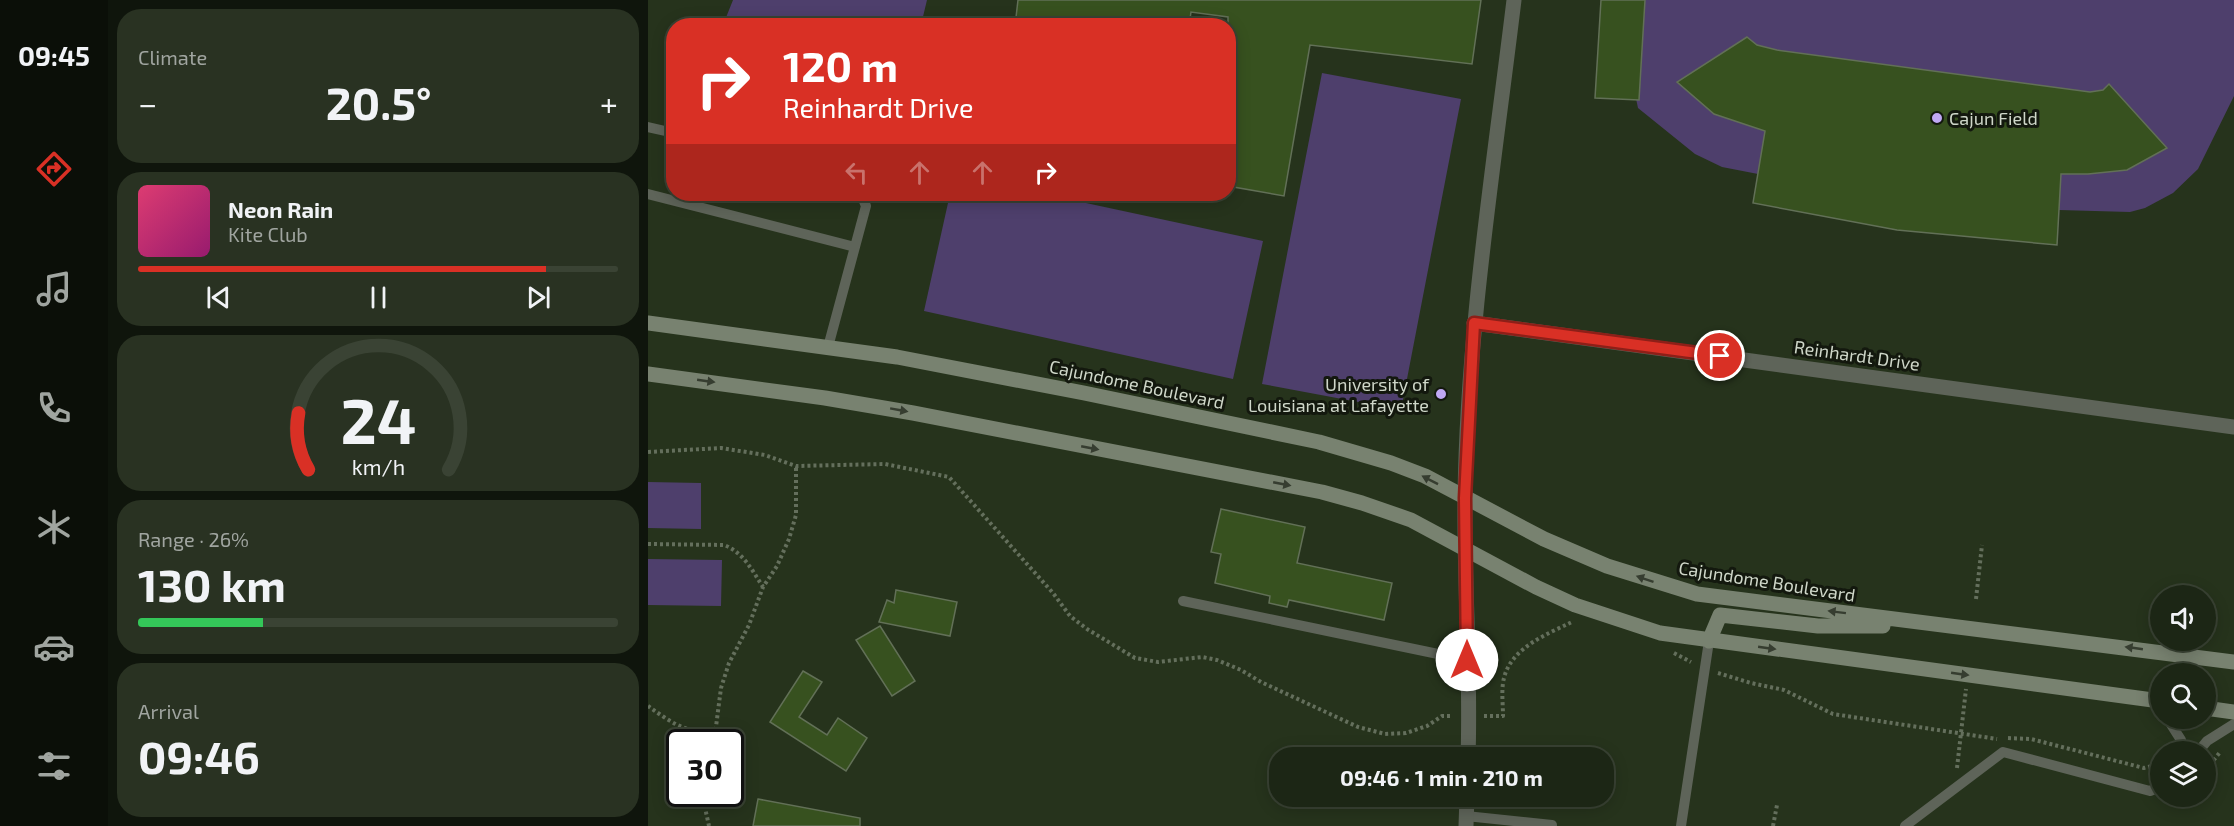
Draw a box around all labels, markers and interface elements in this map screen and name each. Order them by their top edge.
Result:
text: 09:45 [18,39,90,71]
text: 120 m [783,40,898,90]
icon: right [684,42,762,120]
text: Climate [138,45,207,69]
text: 20.5° [326,75,431,129]
text: − [138,83,157,123]
text: + [600,83,618,123]
text: Reinhardt Drive [783,91,973,123]
place label: Cajun Field [1949,107,2038,129]
marker: Cajun Field [1930,111,1944,125]
icon: directions [33,148,75,190]
icon: left [840,156,873,189]
icon: ahead [903,156,936,189]
icon: ahead [966,156,999,189]
icon: right [1029,156,1062,189]
text: Neon Rain [228,196,333,222]
text: Kite Club [228,222,308,246]
icon: music [33,268,75,310]
icon: previous [202,281,235,314]
icon: pause [362,281,395,314]
icon: next [522,281,555,314]
pin [1694,330,1745,381]
street label: Reinhardt Drive [1793,335,1921,375]
icon: arrive [1703,339,1736,372]
street label: Cajundome Boulevard [1047,355,1227,413]
place label: University of Louisiana at Lafayette [1248,373,1430,416]
one-way arrow [697,377,716,386]
text: 24 [340,382,416,457]
icon: phone [33,387,75,429]
marker: University of Louisiana at Lafayette [1434,387,1448,401]
one-way arrow [889,406,908,415]
one-way arrow [1081,444,1100,453]
text: km/h [351,454,405,479]
one-way arrow [1422,475,1439,484]
one-way arrow [1272,480,1291,489]
icon: climate [33,506,75,548]
text: Range · 26% [138,527,249,551]
street label: Cajundome Boulevard [1677,556,1857,606]
text: 130 km [138,557,286,611]
one-way arrow [1636,573,1654,583]
map controls [2150,585,2216,807]
button: sound [2150,585,2216,651]
one-way arrow [1827,607,1846,617]
icon: car [33,626,75,668]
position arrow [1435,628,1499,692]
one-way arrow [1757,644,1776,653]
one-way arrow [2125,644,2144,653]
button: search [2150,663,2216,729]
one-way arrow [1951,669,1970,678]
text: Arrival [138,699,199,723]
text: 09:46 [138,729,260,783]
speed limit sign: 30 [666,729,744,807]
button: layers [2150,741,2216,807]
icon: filters [33,745,75,787]
text: 09:46 · 1 min · 210 m [1340,764,1543,790]

